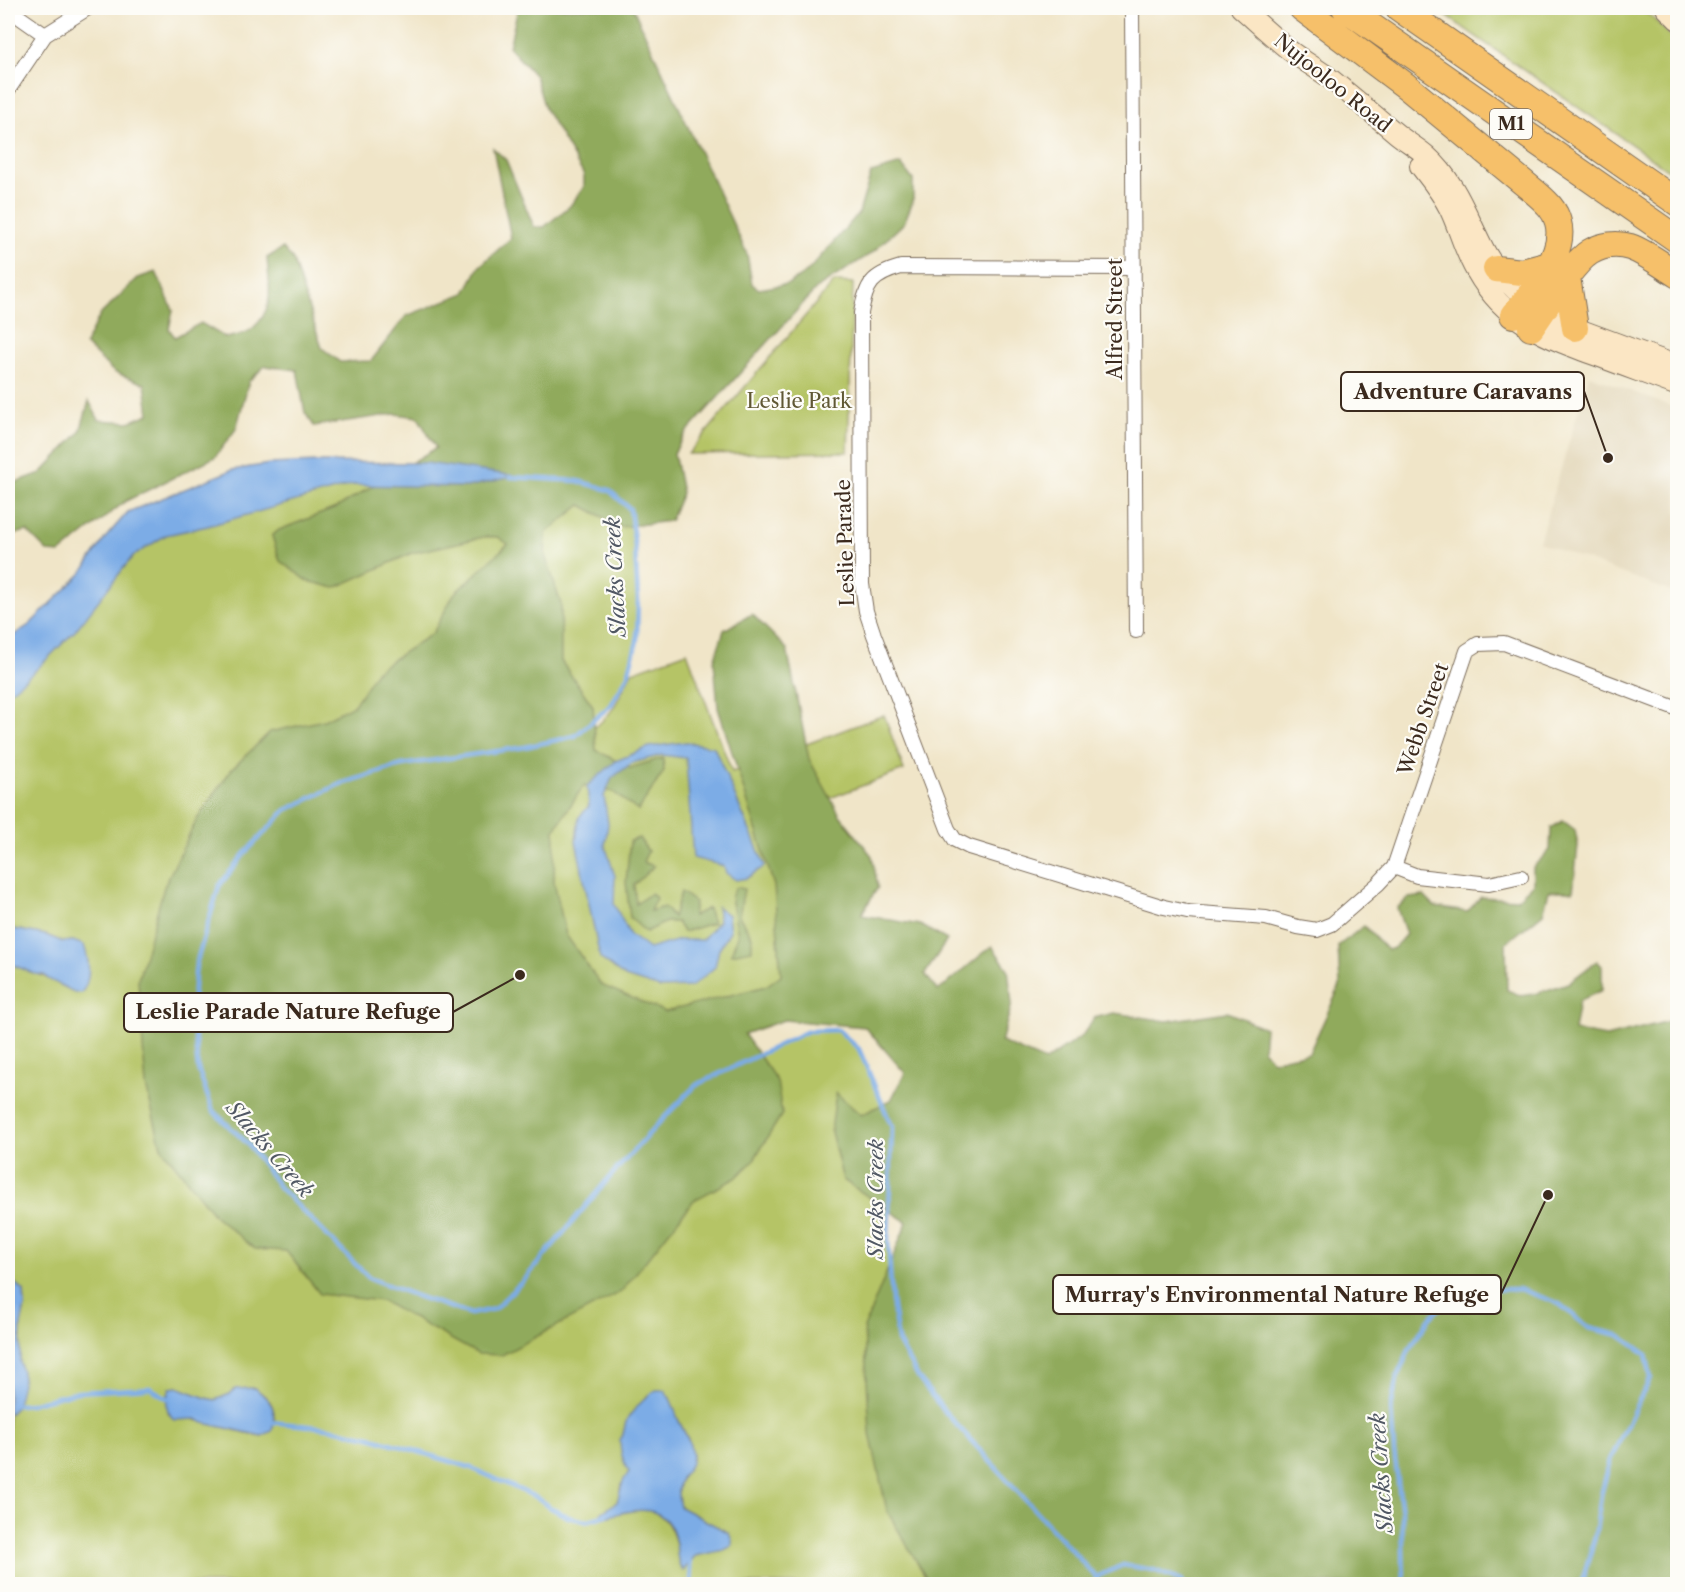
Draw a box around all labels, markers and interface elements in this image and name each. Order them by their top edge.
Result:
street label: Nujooloo Road [1270,28,1396,138]
road number: M1 [1490,109,1532,139]
street label: Alfred Street [1103,258,1127,381]
callout: Adventure Caravans [1341,372,1584,411]
text: Adventure Caravans [1353,379,1572,404]
park label: Leslie Park [746,389,853,413]
street label: Leslie Parade [831,479,859,607]
water label: Slacks Creek [599,516,631,640]
street label: Webb Street [1392,660,1453,779]
callout: Leslie Parade Nature Refuge [124,993,453,1032]
text: Leslie Parade Nature Refuge [135,999,441,1024]
water label: Slacks Creek [220,1094,319,1203]
water label: Slacks Creek [863,1139,888,1261]
callout: Murray's Environmental Nature Refuge [1053,1275,1501,1314]
text: Murray's Environmental Nature Refuge [1065,1282,1489,1307]
water label: Slacks Creek [1364,1412,1398,1536]

